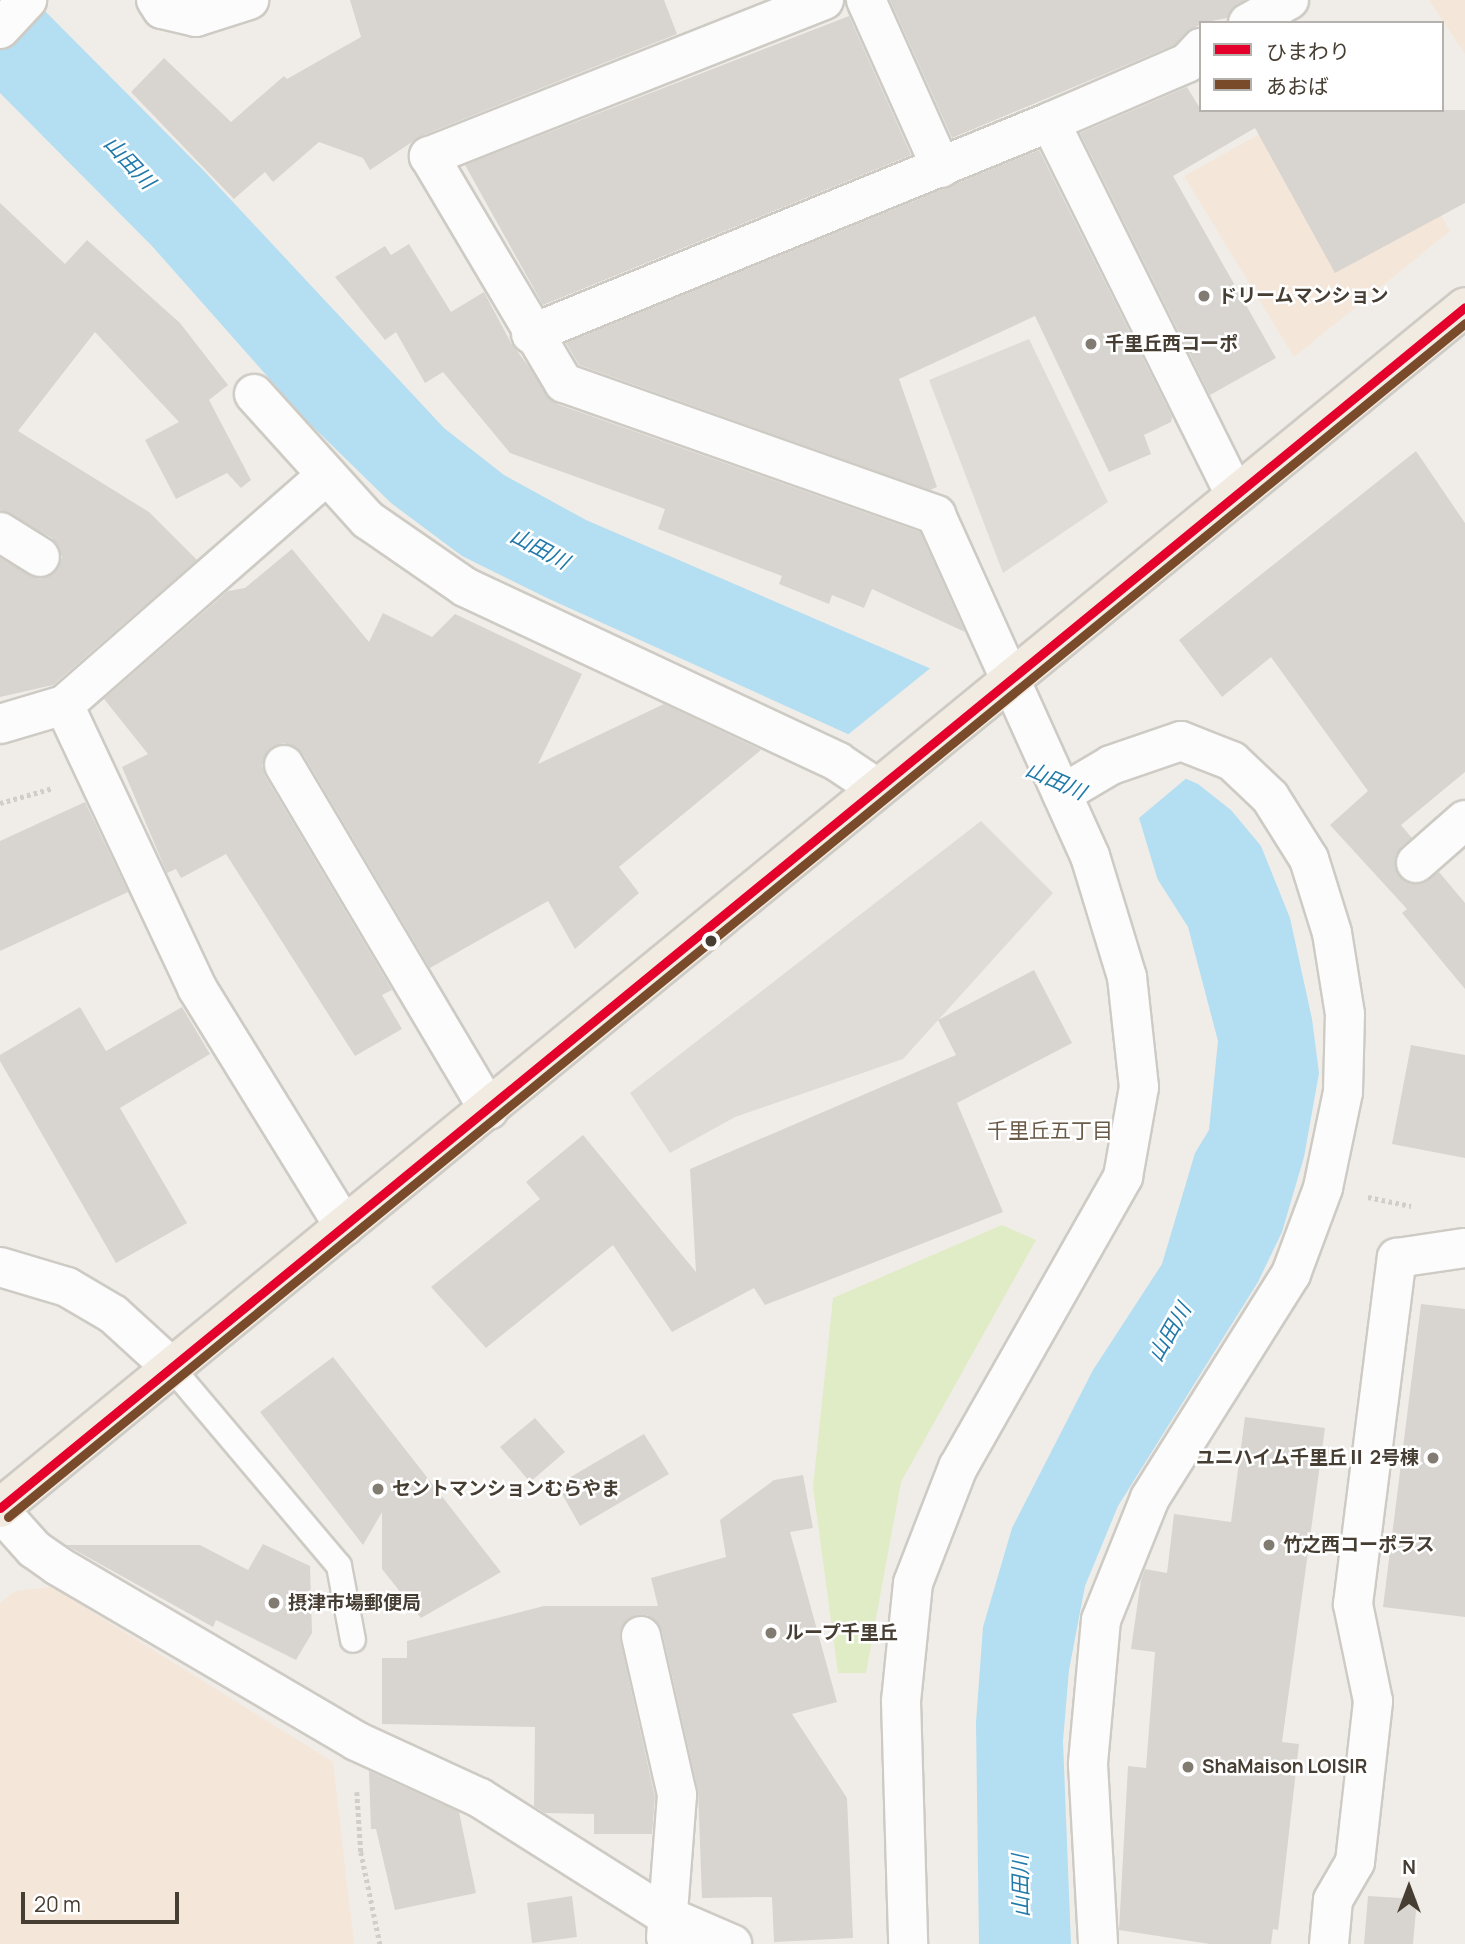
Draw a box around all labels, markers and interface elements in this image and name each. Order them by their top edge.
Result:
legend [1199,21,1444,112]
text: ひまわり [1266,37,1350,65]
text: あおば [1266,72,1329,100]
water label: 山田川 [99,130,161,194]
place label: ドリームマンション [1218,285,1389,307]
marker: ドリームマンション [1196,288,1212,304]
place label: 千里丘西コーポ [1105,333,1238,355]
marker: 千里丘西コーポ [1083,336,1099,352]
water label: 山田川 [506,522,574,574]
water label: 山田川 [1022,756,1090,804]
unlabelled marker [704,934,718,948]
district label: 千里丘五丁目 [987,1117,1113,1143]
water label: 山田川 [1142,1298,1196,1366]
place label: ユニハイム千里丘Ⅱ 2号棟 [1195,1447,1419,1469]
marker: ユニハイム千里丘Ⅱ 2号棟 [1425,1450,1441,1466]
place label: セントマンションむらやま [392,1478,620,1500]
marker: セントマンションむらやま [370,1481,386,1497]
place label: 竹之西コーポラス [1283,1534,1435,1556]
marker: 竹之西コーポラス [1261,1537,1277,1553]
place label: 摂津市場郵便局 [288,1592,421,1614]
marker: 摂津市場郵便局 [266,1595,282,1611]
place label: ループ千里丘 [785,1622,899,1644]
marker: ループ千里丘 [763,1625,779,1641]
place label: ShaMaison LOISIR [1202,1756,1367,1778]
marker: ShaMaison LOISIR [1180,1759,1196,1775]
north arrow [1374,1853,1444,1923]
water label: 山田川 [1007,1854,1033,1918]
text: N [1402,1854,1416,1880]
scale bar [24,1878,182,1922]
text: 20 m [34,1890,81,1918]

